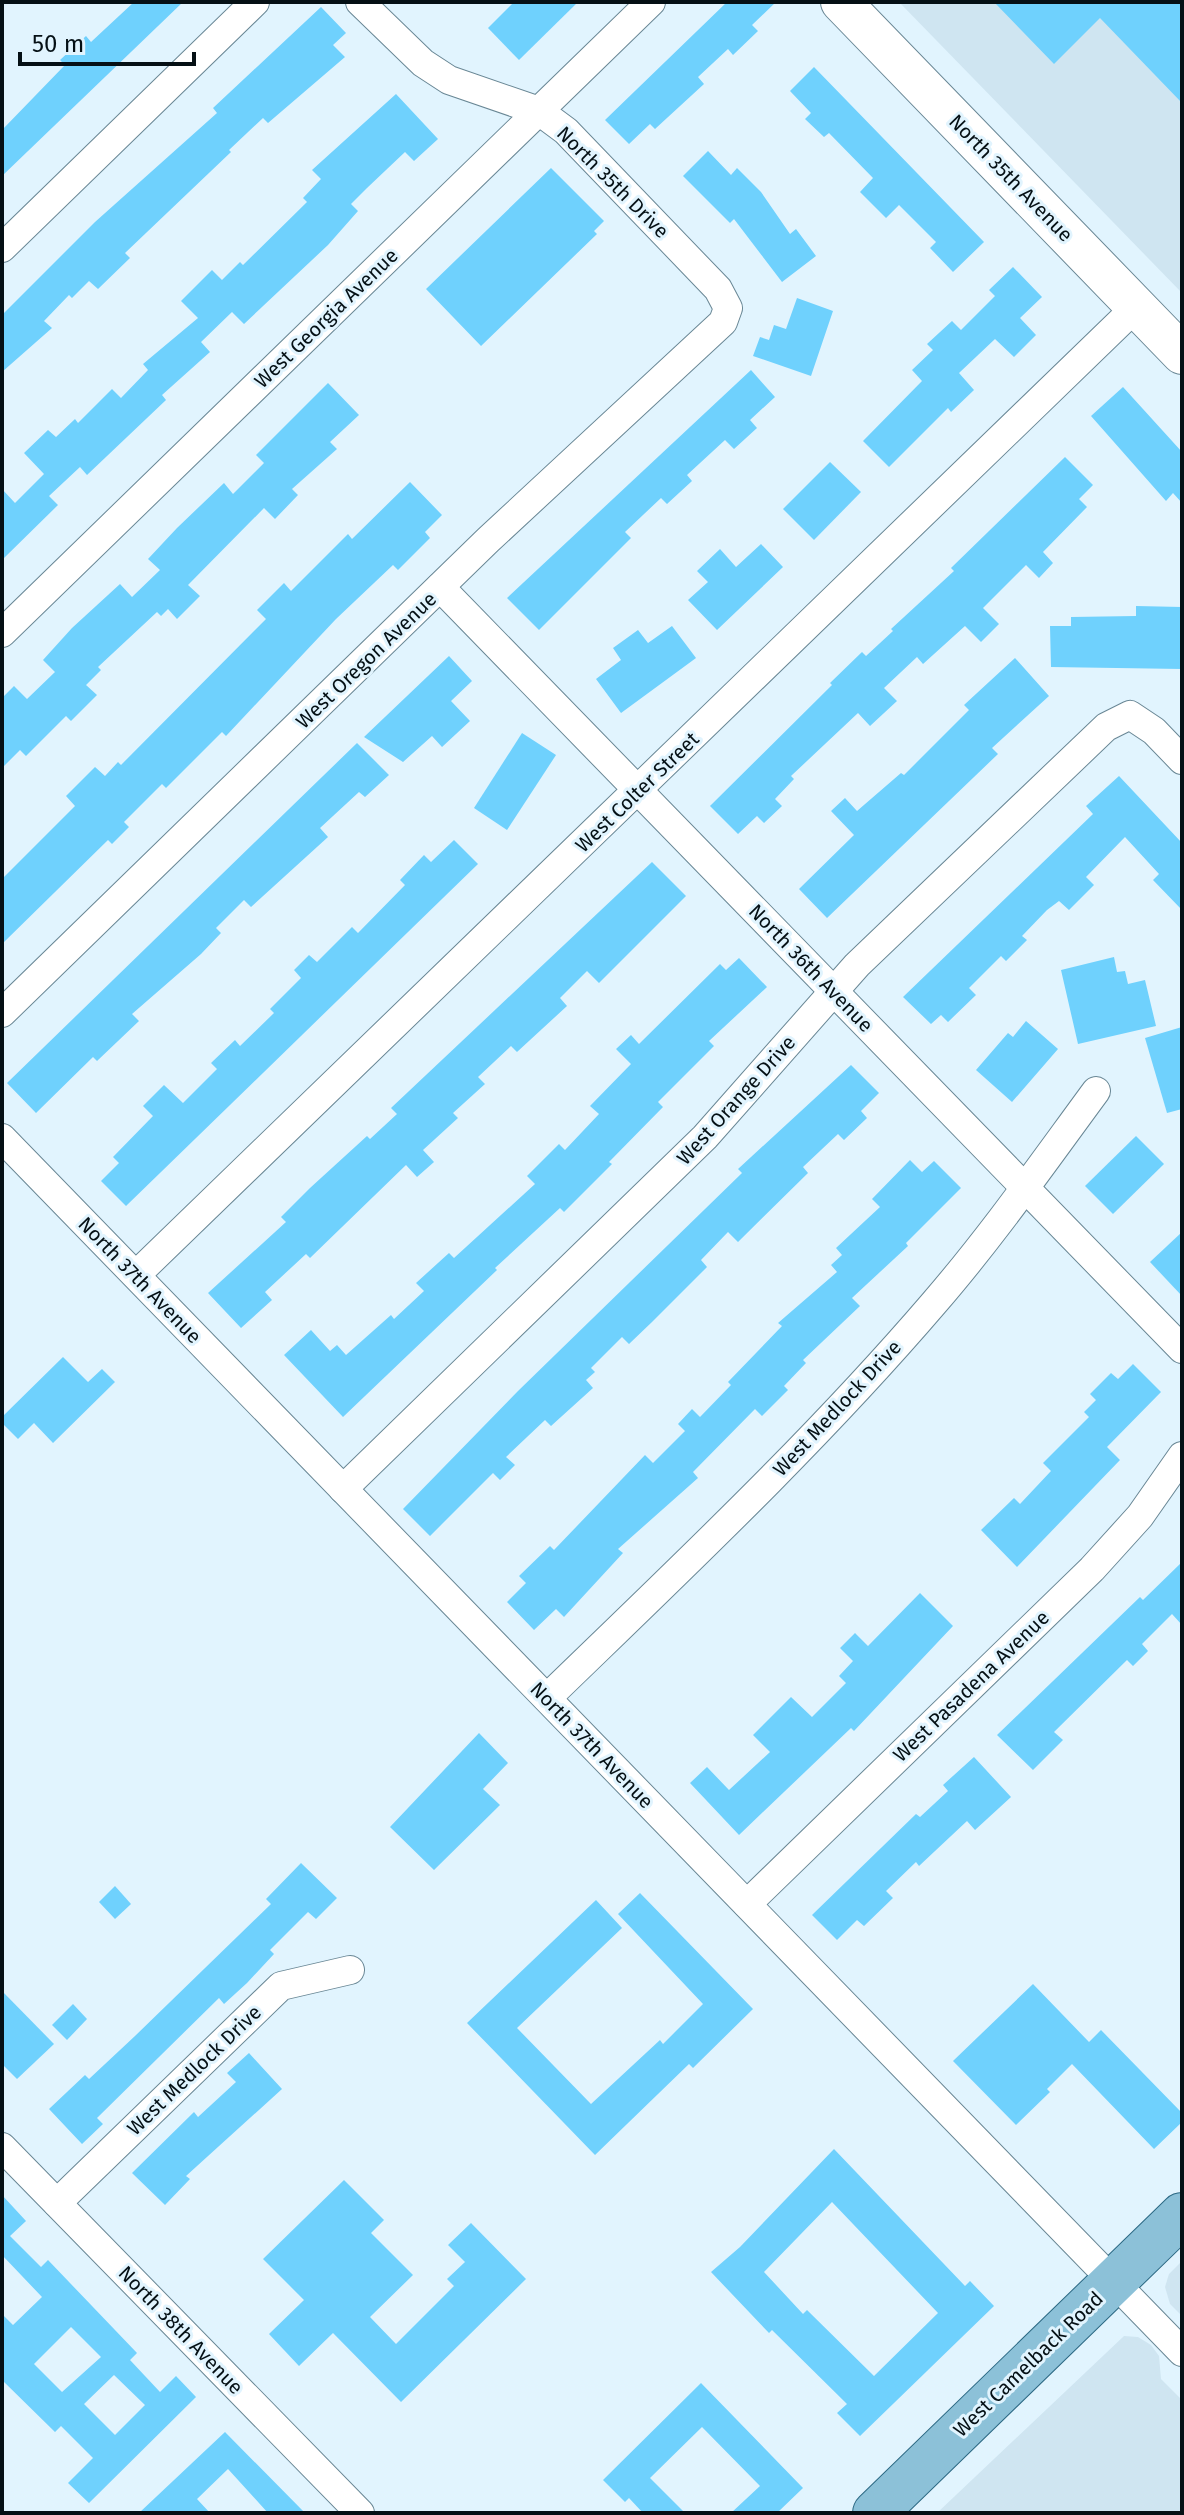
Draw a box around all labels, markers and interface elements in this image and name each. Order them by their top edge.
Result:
scale bar [20,16,194,66]
text: 50 m [32,30,84,58]
street label: North 35th Avenue [944,109,1078,247]
street label: North 35th Drive [552,121,674,243]
street label: West Georgia Avenue [249,243,403,393]
street label: West Oregon Avenue [291,587,441,733]
street label: West Colter Street [570,726,704,857]
street label: North 36th Avenue [744,899,878,1037]
street label: West Orange Drive [672,1030,800,1170]
street label: North 37th Avenue [73,1212,207,1348]
street label: West Medlock Drive [768,1335,906,1481]
street label: West Pasadena Avenue [888,1605,1054,1767]
street label: North 37th Avenue [525,1677,659,1813]
street label: West Medlock Drive [122,2000,266,2140]
street label: North 38th Avenue [114,2261,248,2399]
street label: West Camelback Road [948,2286,1108,2442]

